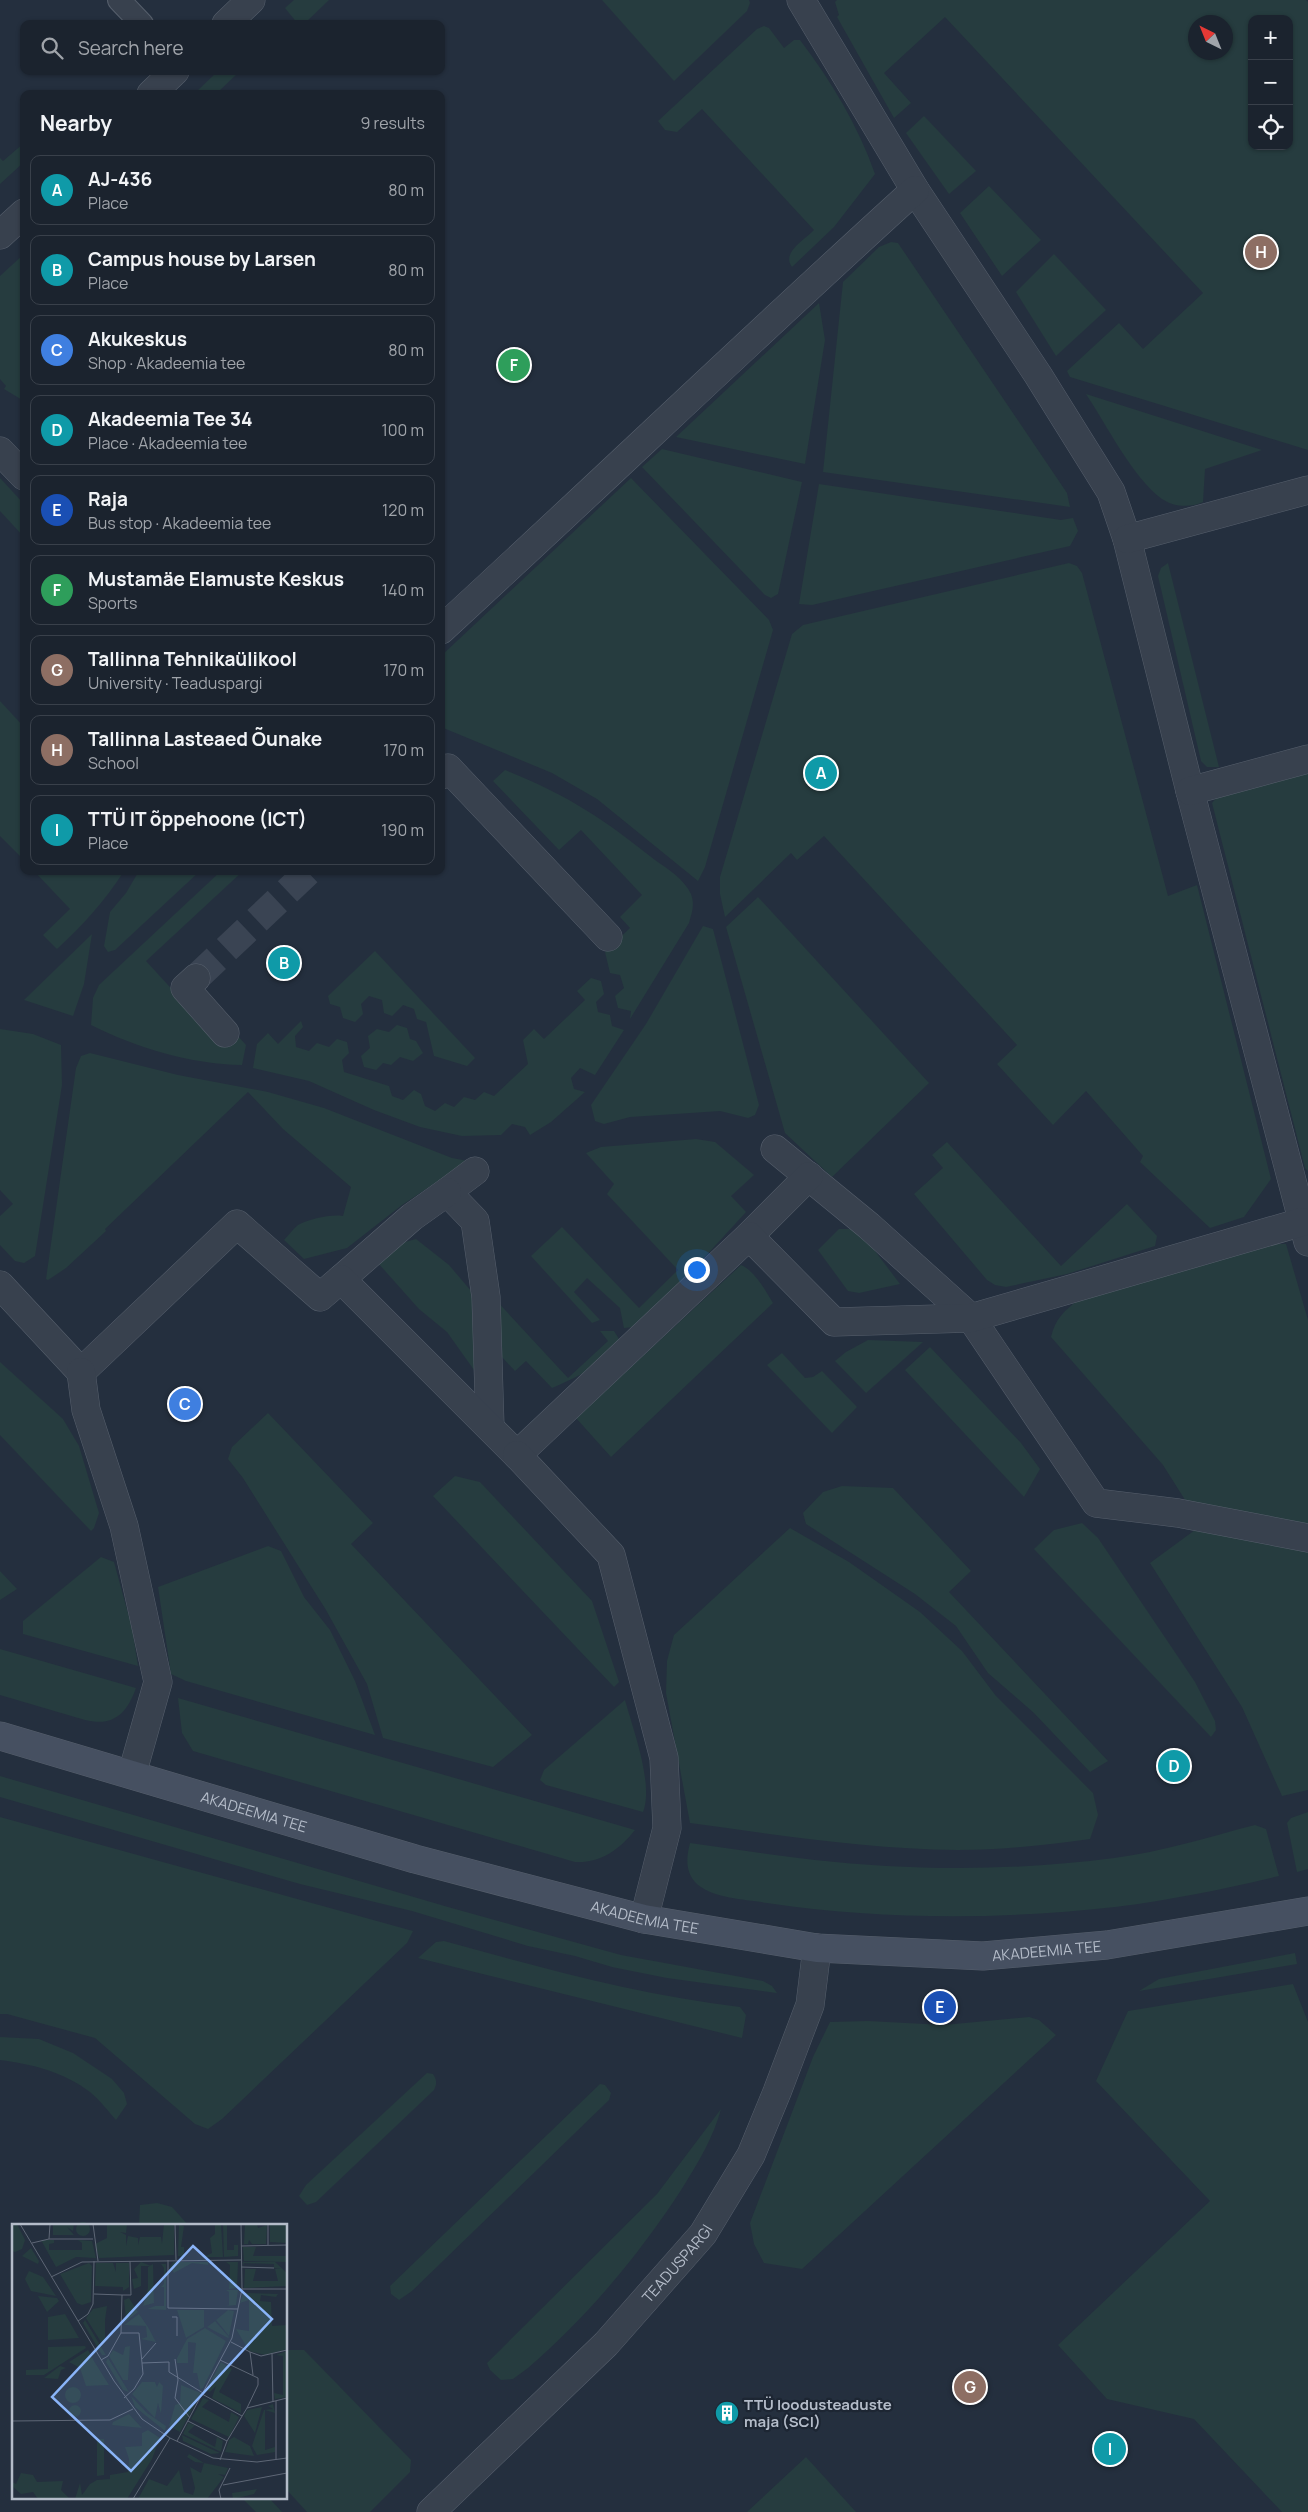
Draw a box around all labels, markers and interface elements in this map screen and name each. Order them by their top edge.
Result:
north arrow [1188,15,1233,60]
map controls [1248,15,1293,150]
button: + [1248,15,1293,60]
search box [20,20,445,75]
icon: search [38,34,66,62]
text: Search here [78,35,184,61]
button: − [1248,60,1293,105]
button: locate [1248,105,1293,150]
text: Nearby [40,109,112,137]
text: 9 results [360,112,425,134]
text: AJ-436 [88,166,152,192]
text: A [52,179,62,201]
text: 80 m [388,179,424,201]
text: Place [88,192,128,214]
pin: H [1245,233,1277,271]
text: Campus house by Larsen [88,246,316,272]
text: B [52,259,62,281]
text: 80 m [388,259,424,281]
text: Place [88,272,128,294]
text: Akukeskus [88,326,187,352]
text: C [51,339,63,361]
text: 80 m [388,339,424,361]
pin: F [498,346,530,384]
text: Shop · Akadeemia tee [88,352,245,374]
text: Akadeemia Tee 34 [88,406,253,432]
text: D [51,419,63,441]
text: 100 m [381,419,424,441]
text: Place · Akadeemia tee [88,432,247,454]
text: Raja [88,486,128,512]
text: E [52,499,62,521]
text: 120 m [382,499,424,521]
text: Bus stop · Akadeemia tee [88,512,271,534]
text: Mustamäe Elamuste Keskus [88,566,344,592]
text: F [53,579,61,601]
text: 140 m [382,579,424,601]
text: Sports [88,592,137,614]
text: Tallinna Tehnikaülikool [88,646,297,672]
text: G [51,659,63,681]
text: 170 m [383,659,424,681]
text: University · Teaduspargi [88,672,263,694]
text: Tallinna Lasteaed Õunake [88,726,322,752]
text: H [51,739,63,761]
text: 170 m [383,739,424,761]
text: School [88,752,139,774]
pin: A [805,754,837,792]
text: TTÜ IT õppehoone (ICT) [88,806,307,832]
text: I [55,819,59,841]
text: 190 m [381,819,424,841]
text: Place [88,832,128,854]
pin: B [268,944,300,982]
your location [684,1257,710,1283]
pin: C [169,1385,201,1423]
pin: D [1158,1747,1190,1785]
street label: AKADEEMIA TEE [198,1786,310,1837]
street label: AKADEEMIA TEE [589,1895,700,1939]
street label: AKADEEMIA TEE [991,1935,1102,1966]
pin: E [924,1988,956,2026]
street label: TEADUSPARGI [637,2220,717,2307]
inset map [12,2224,288,2500]
pin: G [954,2368,986,2406]
place label: TTÜ loodusteaduste maja (SCI) [744,2394,892,2432]
building icon: TTÜ loodusteaduste maja (SCI) [714,2400,740,2426]
pin: I [1094,2430,1126,2468]

